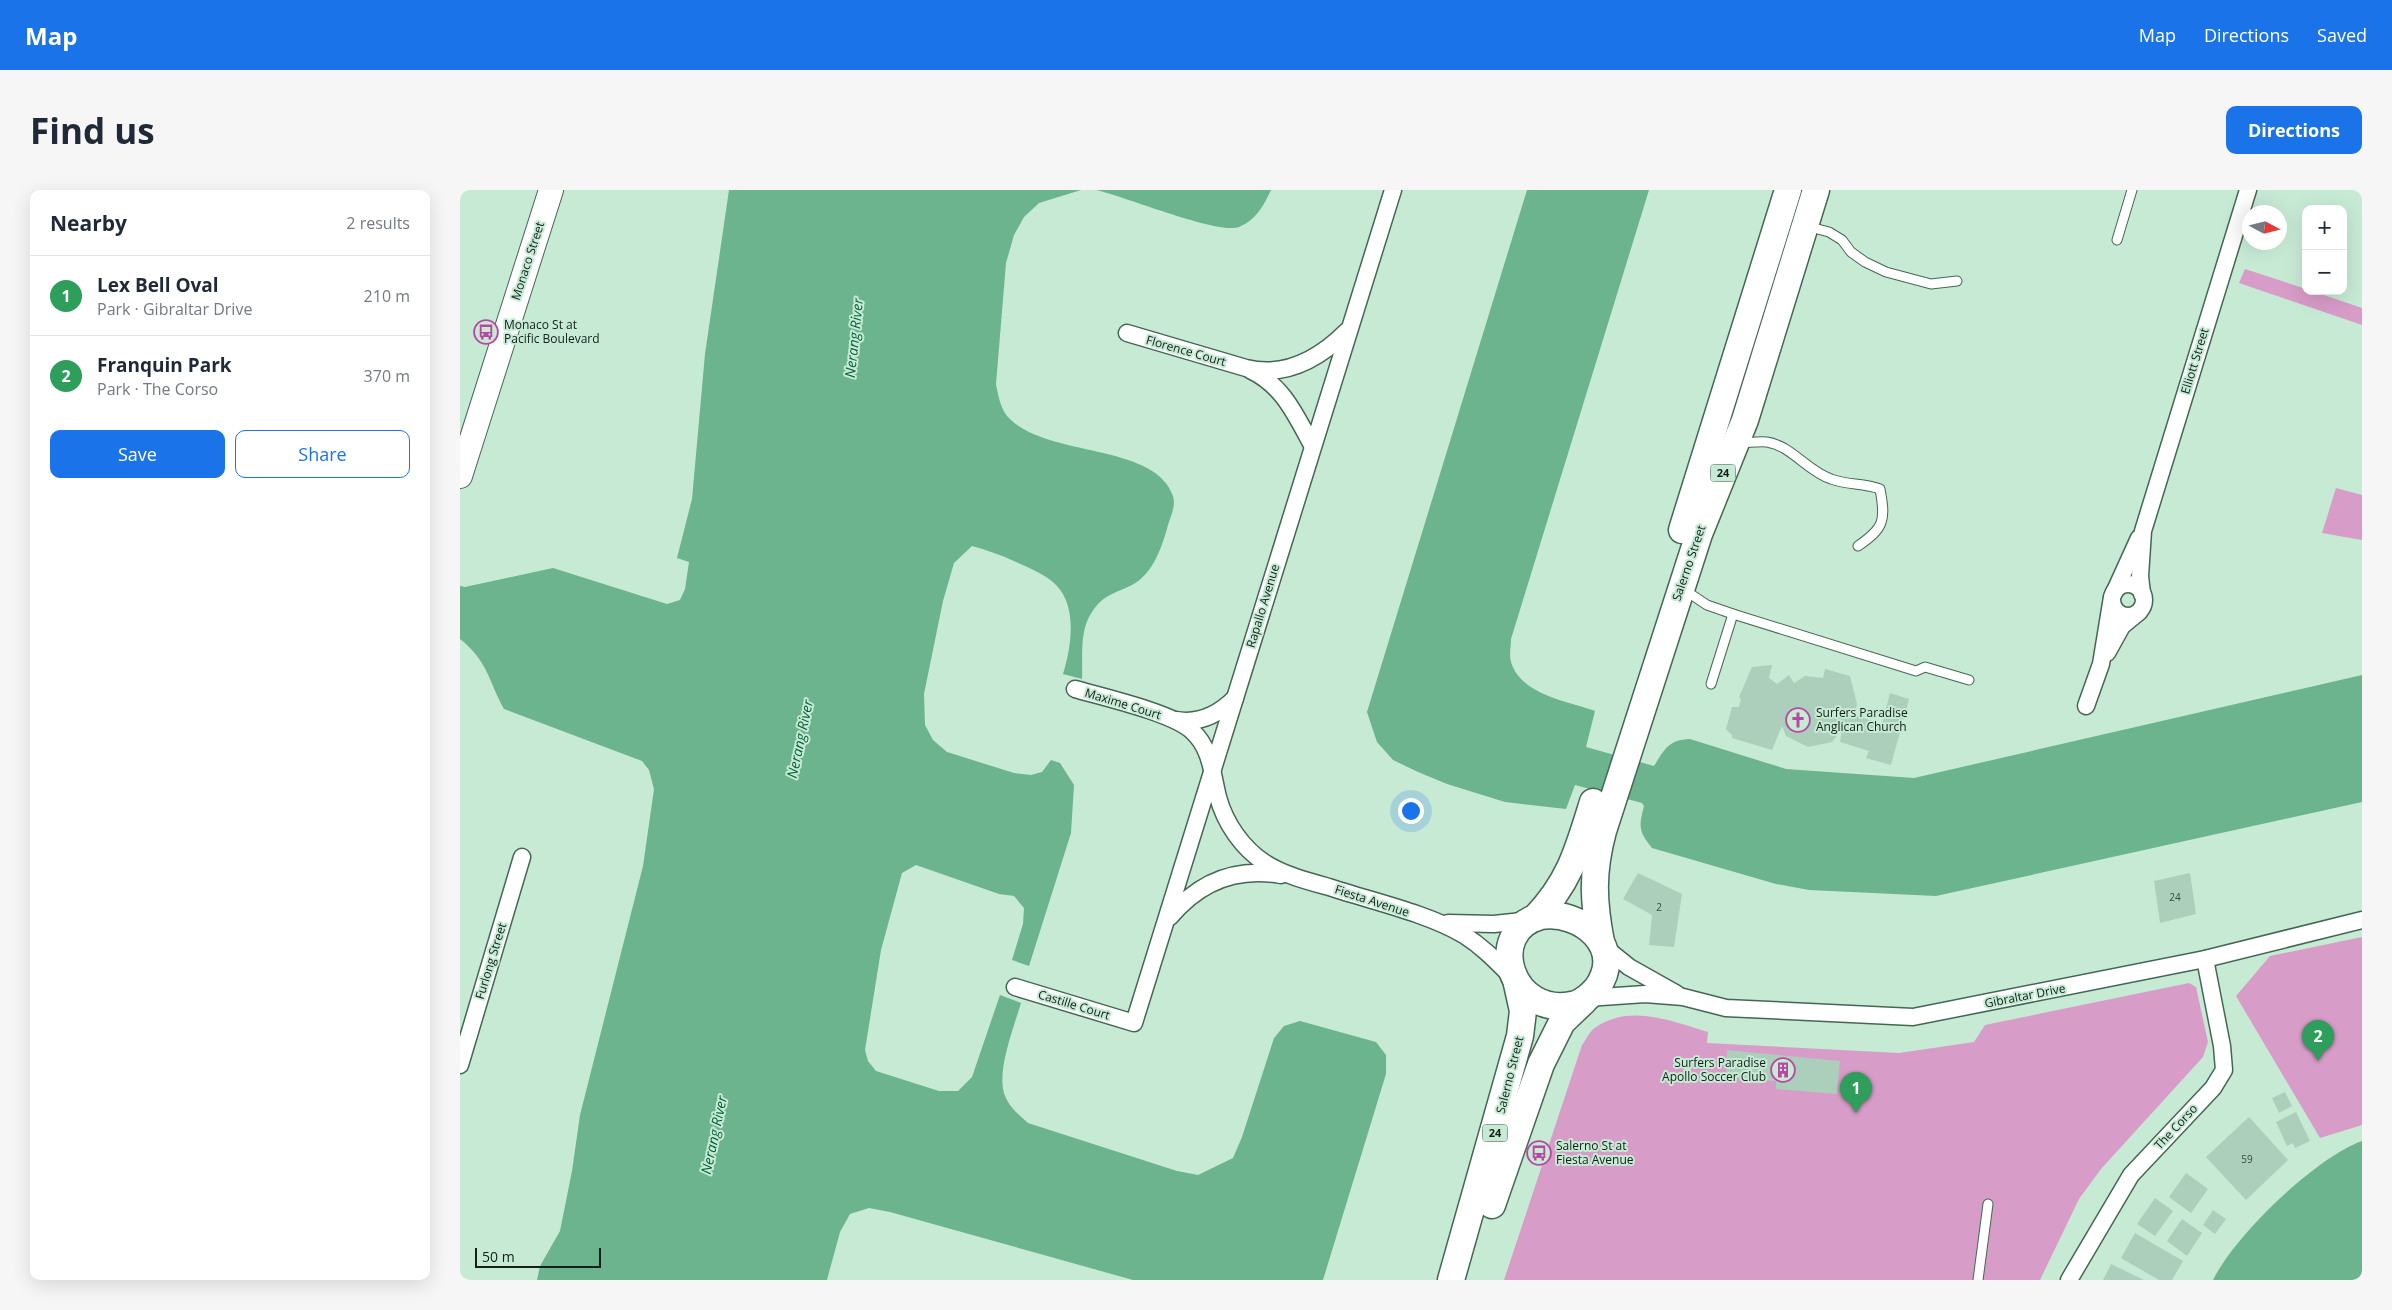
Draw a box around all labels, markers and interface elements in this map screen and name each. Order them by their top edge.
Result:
text: Map [25,19,77,52]
text: Map [2139,23,2176,47]
text: Directions [2204,23,2289,47]
text: Saved [2317,23,2367,47]
button: Directions [2226,106,2362,154]
text: Find us [30,107,155,154]
north arrow [2242,205,2287,250]
map controls [2302,205,2347,295]
button: + [2302,205,2347,250]
text: Nearby [50,209,127,237]
text: 2 results [346,212,410,234]
street label: Monaco Street [507,219,548,302]
button: − [2302,250,2347,295]
text: Lex Bell Oval [97,272,219,298]
text: 1 [61,285,71,307]
text: 210 m [364,285,410,307]
water label: Nerang River [840,297,867,379]
text: Park · Gibraltar Drive [97,298,252,320]
place label: Monaco St at Pacific Boulevard [504,316,600,347]
bus stop icon: Monaco St at Pacific Boulevard [473,319,499,345]
street label: Elliott Street [2176,326,2213,396]
street label: Florence Court [1144,331,1228,370]
text: Franquin Park [97,352,232,378]
text: 2 [61,365,71,387]
text: 370 m [364,365,410,387]
text: Park · The Corso [97,378,218,400]
button: Save [50,430,225,478]
button: Share [235,430,410,478]
road number: 24 [1710,464,1736,482]
street label: Salerno Street [1668,523,1709,603]
street label: Rapallo Avenue [1242,562,1283,650]
street label: Maxime Court [1083,684,1163,723]
water label: Nerang River [782,697,817,780]
place label: Surfers Paradise Anglican Church [1816,704,1908,735]
church icon: Surfers Paradise Anglican Church [1785,707,1811,733]
your location [1398,798,1424,824]
street label: Fiesta Avenue [1333,880,1412,921]
house number: 24 [2169,890,2181,904]
house number: 2 [1656,900,1662,914]
street label: Furlong Street [471,920,510,1001]
street label: Gibraltar Drive [1983,979,2067,1012]
street label: Castille Court [1036,986,1112,1024]
pin: 2 [2302,1020,2334,1061]
street label: Salerno Street [1492,1034,1527,1115]
place label: Surfers Paradise Apollo Soccer Club [1662,1054,1766,1085]
building icon: Surfers Paradise Apollo Soccer Club [1770,1057,1796,1083]
pin: 1 [1840,1072,1872,1113]
water label: Nerang River [696,1093,731,1176]
street label: The Corso [2150,1100,2201,1153]
road number: 24 [1482,1124,1508,1141]
place label: Salerno St at Fiesta Avenue [1556,1137,1634,1168]
bus stop icon: Salerno St at Fiesta Avenue [1526,1140,1552,1166]
house number: 59 [2241,1152,2253,1166]
scale bar [475,1245,601,1268]
text: 50 m [482,1247,515,1266]

